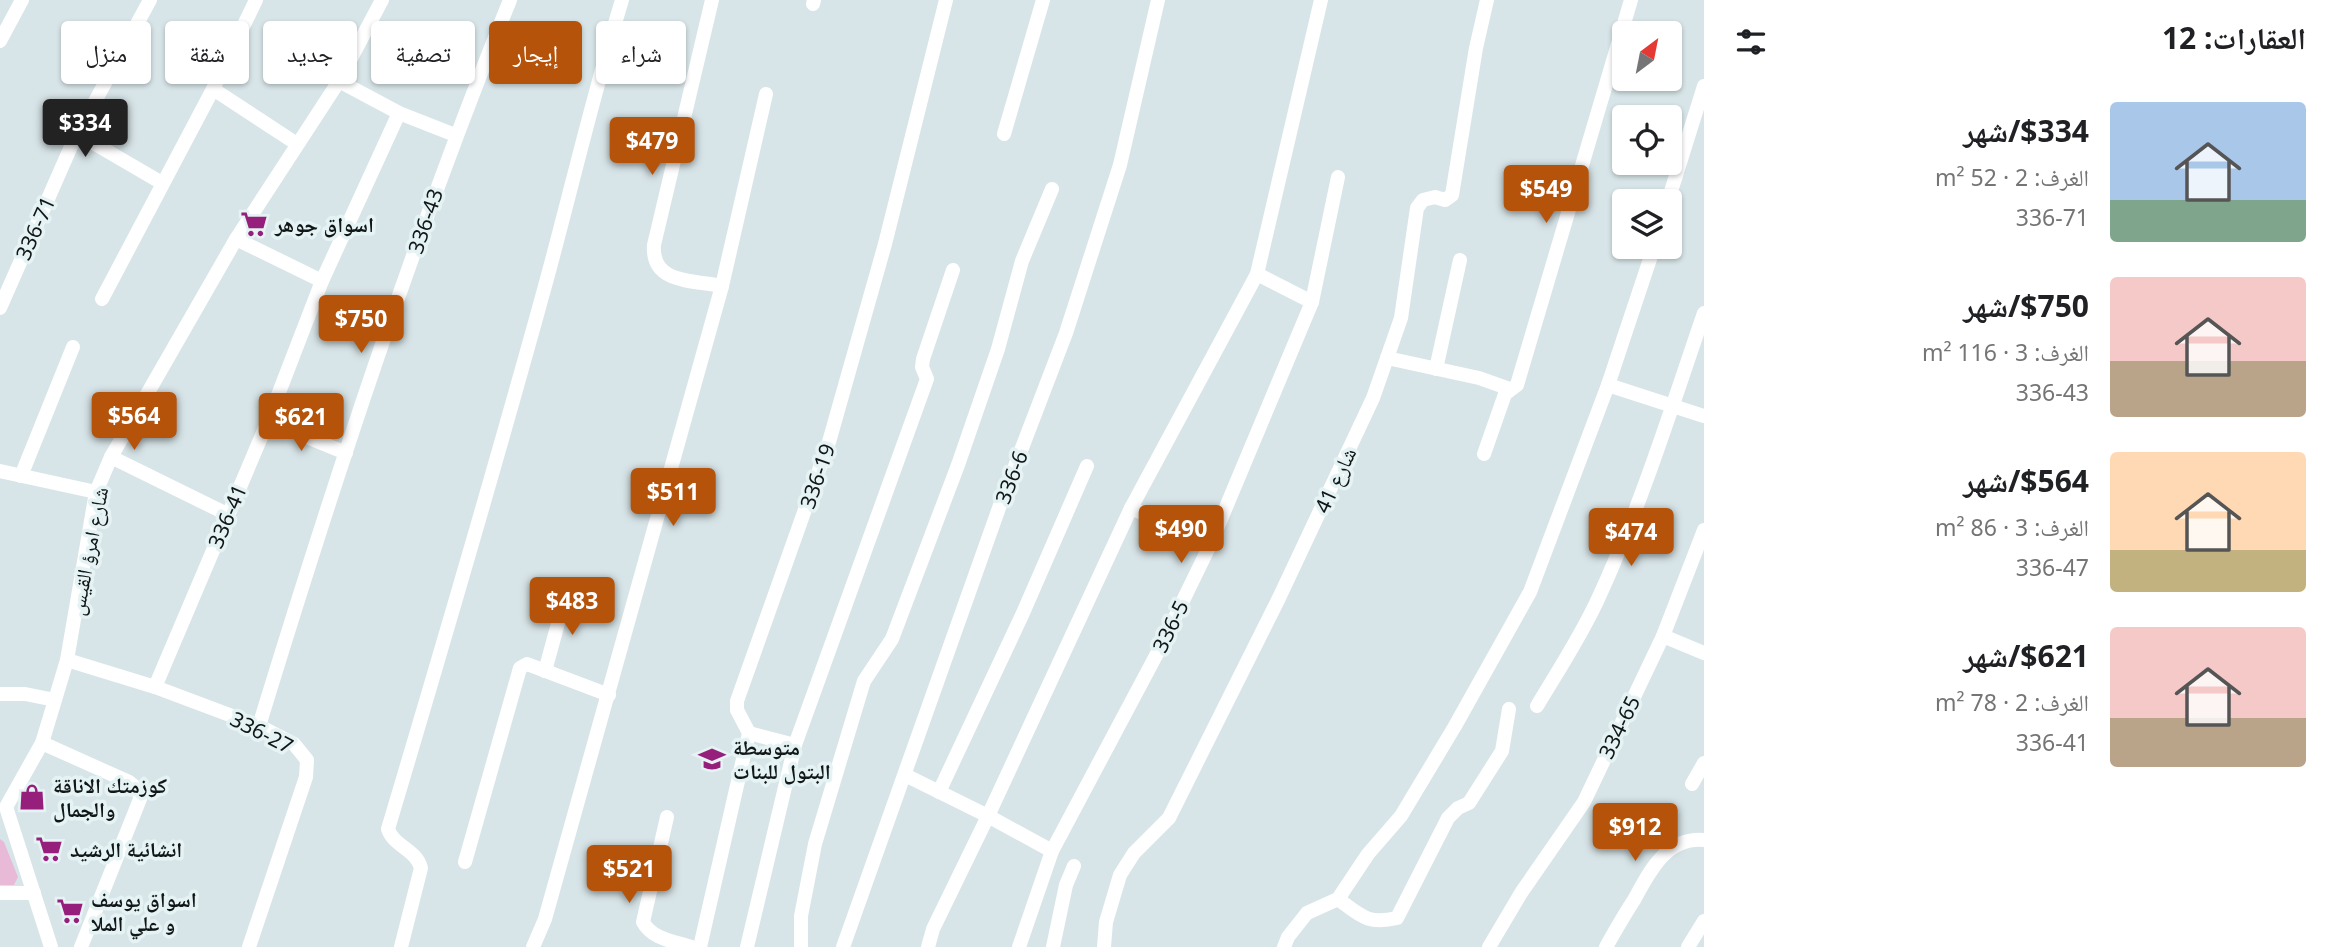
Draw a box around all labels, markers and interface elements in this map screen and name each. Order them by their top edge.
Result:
text: العقارات: 12 [2162,17,2306,58]
chip: منزل [61,21,151,84]
chip: شقة [165,21,249,84]
chip: جديد [263,21,357,84]
chip: تصفية [371,21,475,84]
chip: إيجار [489,21,582,84]
chip: شراء [596,21,686,84]
north arrow [1612,21,1682,91]
map controls [1612,21,1682,259]
icon: filters [1732,23,1770,61]
pin: $334 [44,100,126,159]
button: locate [1612,105,1682,175]
text: $334 [59,106,111,138]
text: $334/شهر [1963,110,2089,151]
pin: $479 [611,118,693,177]
text: $479 [626,124,678,156]
icon: home [2166,130,2250,214]
text: الغرف: 2 · 52 m² [1935,161,2089,193]
pin: $549 [1505,166,1587,225]
text: $549 [1520,172,1572,204]
street label: 336-43 [401,185,449,257]
button: layers [1612,189,1682,259]
street label: 336-71 [9,192,61,264]
text: 336-71 [2016,201,2089,233]
supermarket icon: اسواق جوهر [239,209,269,239]
place label: اسواق جوهر [274,210,374,238]
text: $750/شهر [1963,285,2089,326]
pin: $750 [320,296,402,355]
text: $750 [335,302,387,334]
icon: home [2166,305,2250,389]
text: الغرف: 3 · 116 m² [1922,336,2089,368]
text: 336-43 [2016,376,2089,408]
pin: $564 [93,392,175,452]
pin: $621 [260,393,342,453]
text: $564 [108,399,160,431]
text: $621 [275,400,327,432]
street label: 336-19 [793,440,841,512]
street label: شارع 41 [1308,443,1362,517]
street label: 336-6 [988,446,1034,508]
text: $564/شهر [1963,460,2089,501]
pin: $511 [632,468,714,528]
text: $511 [647,475,699,507]
street label: 336-41 [201,480,253,552]
icon: home [2166,480,2250,564]
street label: شارع امرؤ القيس [62,484,114,618]
pin: $490 [1140,505,1222,565]
pin: $474 [1590,508,1672,568]
text: الغرف: 3 · 86 m² [1935,511,2089,543]
text: $490 [1155,512,1207,544]
text: $474 [1605,515,1657,547]
text: 336-47 [2016,551,2089,583]
pin: $483 [531,578,613,637]
text: $483 [546,584,598,616]
street label: 336-5 [1145,595,1195,657]
text: $621/شهر [1963,635,2089,676]
icon: home [2166,655,2250,739]
text: الغرف: 2 · 78 m² [1935,686,2089,718]
street label: 334-65 [1592,691,1646,763]
street label: 336-27 [226,704,298,760]
text: 336-41 [2016,726,2089,758]
place label: متوسطة البتول للبنات [733,733,831,785]
school or university icon: متوسطة البتول للبنات [697,744,727,774]
place label: كوزمتك الاناقة والجمال [53,771,167,823]
shop icon: كوزمتك الاناقة والجمال [17,782,47,812]
pin: $912 [1594,804,1676,863]
text: $912 [1609,810,1661,842]
supermarket icon: انشائية الرشيد [34,834,64,864]
place label: انشائية الرشيد [70,835,182,863]
pin: $521 [588,846,670,905]
text: $521 [603,852,655,884]
place label: اسواق يوسف و علي الملا [91,885,197,940]
supermarket icon: اسواق يوسف و علي الملا [55,896,85,926]

